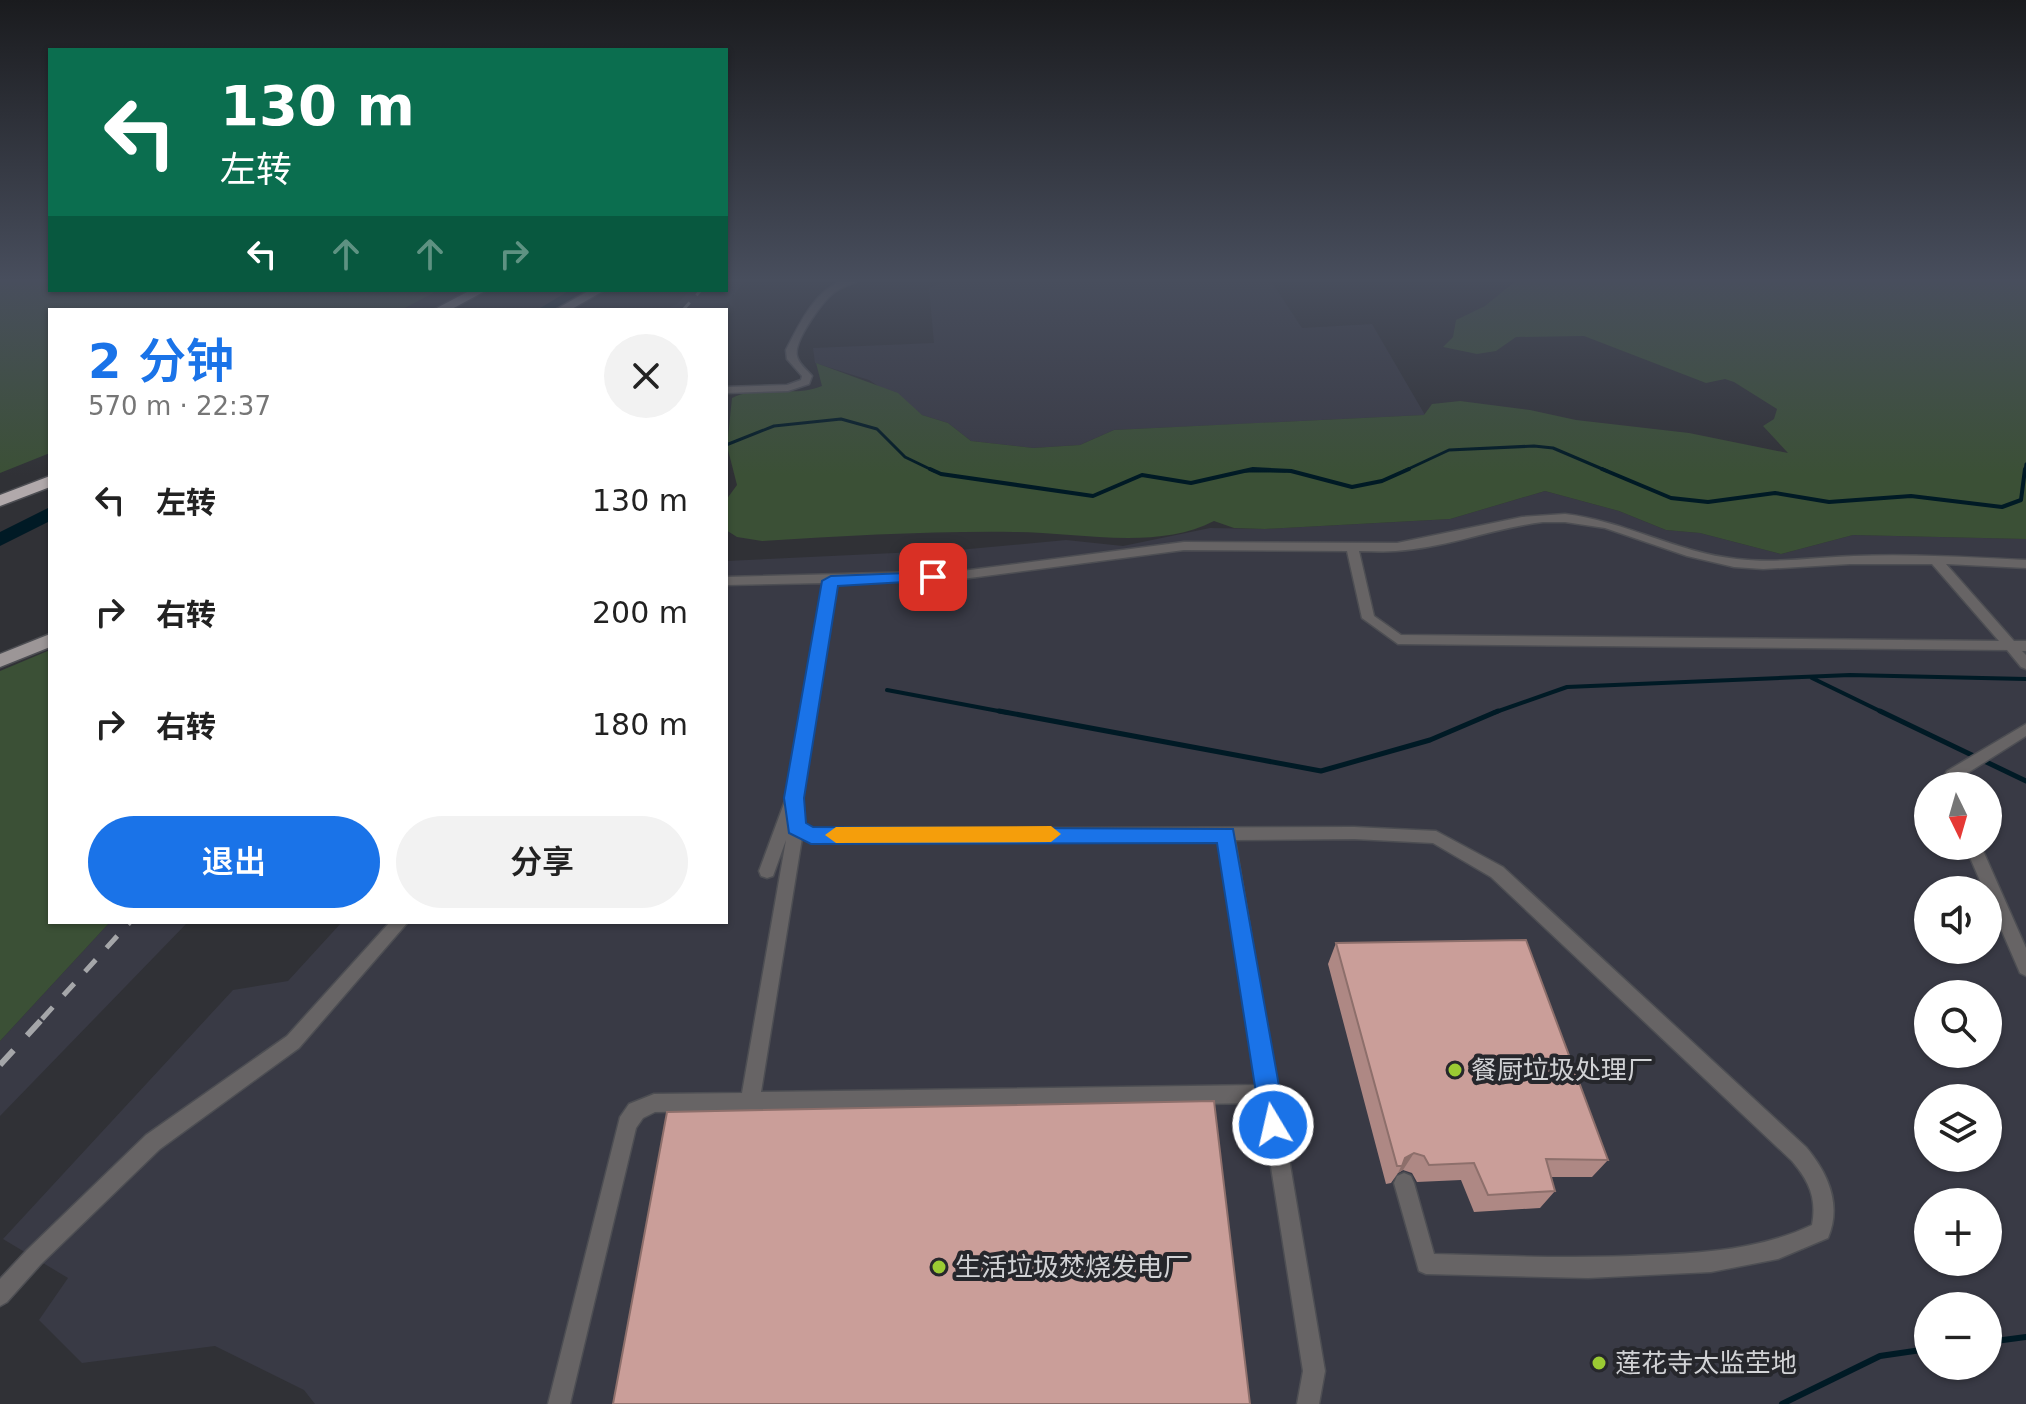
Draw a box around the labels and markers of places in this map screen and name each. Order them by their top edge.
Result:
pin [899,543,967,611]
place label: 餐厨垃圾处理厂 [1471,1055,1653,1085]
marker: 餐厨垃圾处理厂 [1446,1061,1464,1079]
place label: 生活垃圾焚烧发电厂 [955,1252,1189,1282]
marker: 生活垃圾焚烧发电厂 [930,1258,948,1276]
place label: 莲花寺太监茔地 [1615,1348,1797,1378]
marker: 莲花寺太监茔地 [1590,1354,1608,1372]

